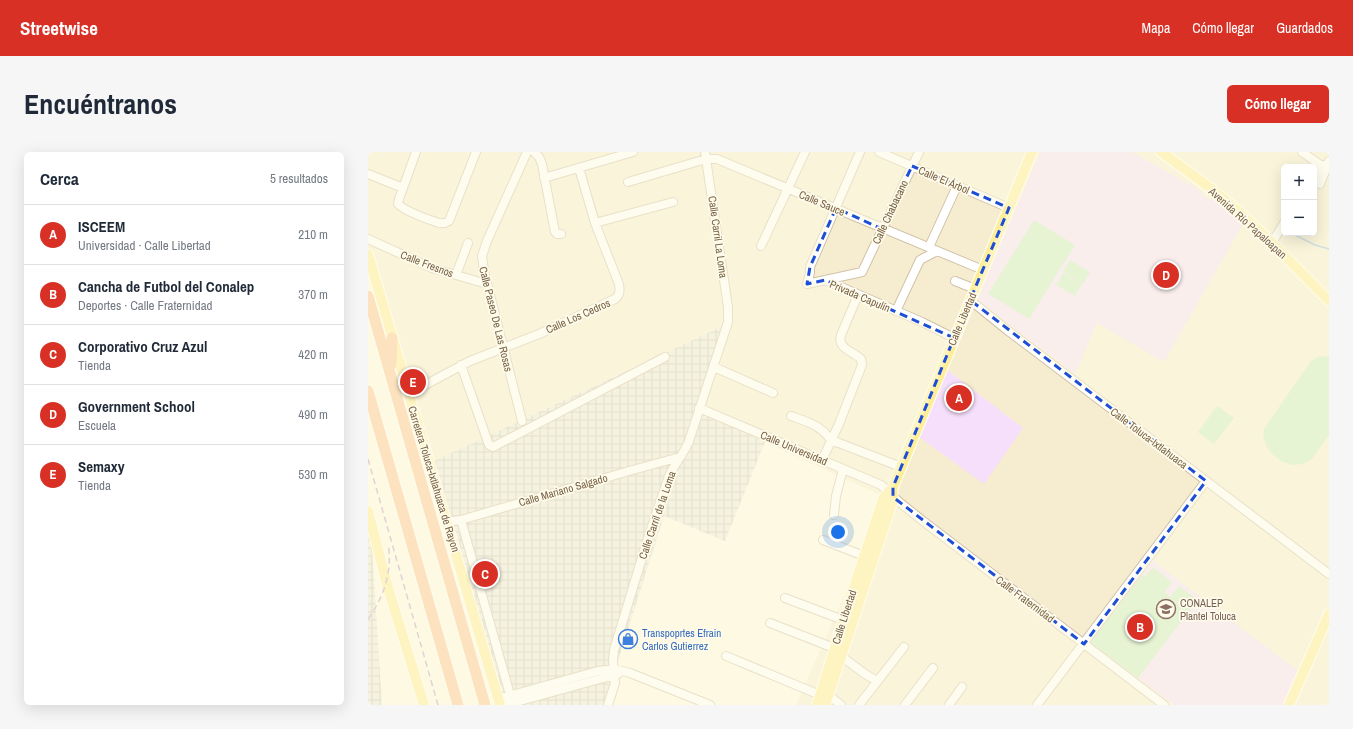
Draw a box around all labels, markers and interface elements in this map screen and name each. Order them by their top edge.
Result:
text: Streetwise [20,15,98,41]
text: Mapa [1142,19,1170,37]
text: Cómo llegar [1192,19,1254,37]
text: Guardados [1276,19,1333,37]
text: Encuéntranos [24,85,177,123]
button: Cómo llegar [1227,85,1329,123]
street label: Calle El Árbol [916,163,972,197]
map controls [1281,164,1317,236]
button: + [1281,164,1317,200]
text: Cerca [40,167,79,190]
text: 5 resultados [270,170,328,187]
street label: Calle Chabacano [869,178,911,246]
street label: Avenida Río Papaloapan [1205,184,1290,262]
street label: Calle Sauce [797,187,847,219]
street label: Calle Carril La Loma [705,195,731,279]
button: − [1281,200,1317,236]
text: ISCEEM [78,216,125,237]
text: A [49,226,57,243]
text: 210 m [298,226,328,243]
text: Universidad · Calle Libertad [78,237,211,254]
street label: Calle Fresnos [399,247,456,281]
pin: D [1153,260,1179,290]
street label: Calle Paseo De Las Rosas [476,265,516,373]
text: Cancha de Futbol del Conalep [78,276,254,297]
street label: Privada Capulín [827,277,893,315]
text: B [49,286,57,303]
text: 370 m [298,286,328,303]
street label: Calle Libertad [945,290,979,348]
street label: Calle Los Cedros [544,295,613,336]
text: Deportes · Calle Fraternidad [78,297,213,314]
text: Corporativo Cruz Azul [78,336,207,357]
text: C [49,346,57,363]
text: 420 m [298,346,328,363]
text: Tienda [78,357,111,374]
pin: E [400,367,426,397]
pin: A [946,383,972,413]
text: Government School [78,396,195,417]
street label: Carretera Toluca-Ixtlahuaca de Rayon [405,404,463,554]
street label: Calle Toluca-Ixtlahuaca [1108,404,1190,472]
text: D [49,406,57,423]
text: 490 m [298,406,328,423]
text: Escuela [78,417,116,434]
street label: Calle Universidad [758,428,830,468]
text: Semaxy [78,456,125,477]
text: E [49,466,57,483]
text: 530 m [298,466,328,483]
street label: Calle Carril de la Loma [635,469,679,561]
street label: Calle Mariano Salgado [517,471,609,509]
text: Tienda [78,477,111,494]
your location [828,522,848,542]
pin: C [472,559,498,589]
street label: Calle Fraternidad [993,572,1057,626]
street label: Calle Libertad [829,588,859,646]
place label: CONALEP Plantel Toluca [1180,596,1236,623]
school or university icon: CONALEP Plantel Toluca [1155,598,1177,620]
pin: B [1127,612,1153,642]
place label: Transpoprtes Efrain Carlos Gutierrez [642,626,721,653]
shop icon: Transpoprtes Efrain Carlos Gutierrez [617,628,639,650]

